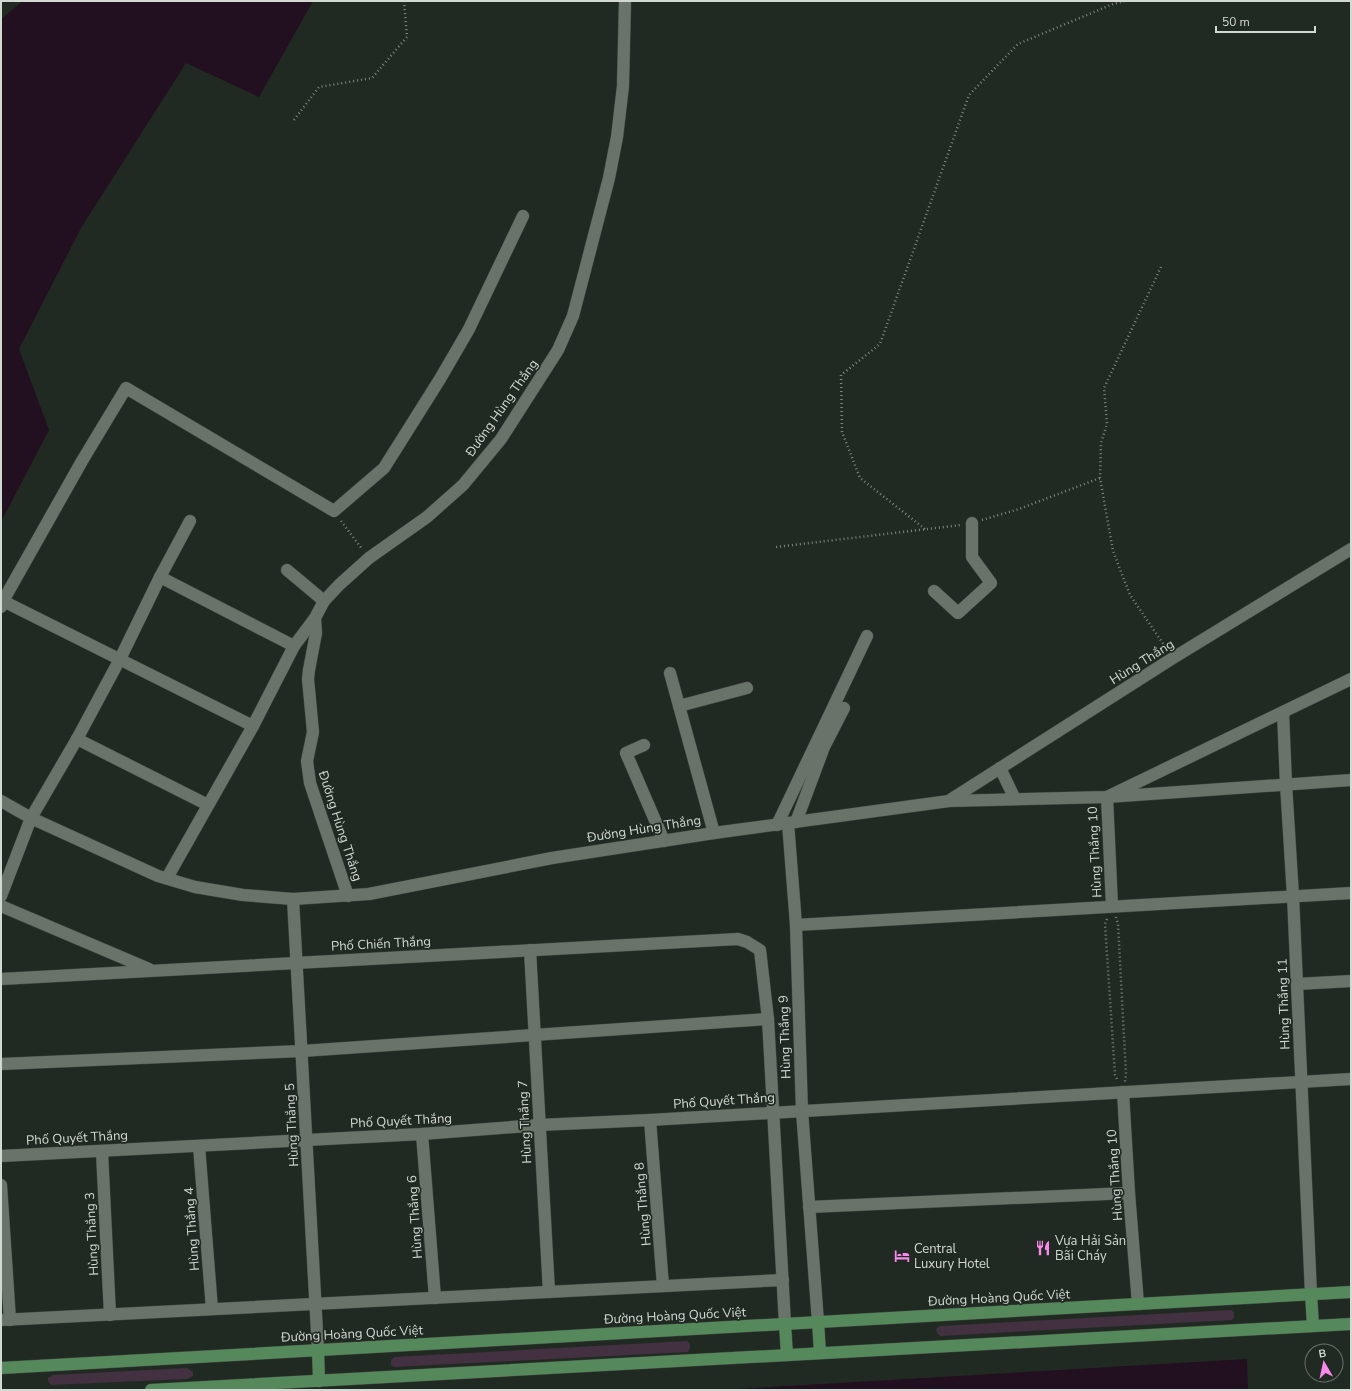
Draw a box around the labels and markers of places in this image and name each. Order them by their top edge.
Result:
place label: Vựa Hải Sản Bãi Cháy [1054,1232,1126,1265]
restaurant icon: Vựa Hải Sản Bãi Cháy [1034,1239,1052,1257]
place label: Central Luxury Hotel [914,1240,990,1273]
hotel icon: Central Luxury Hotel [893,1247,911,1265]

